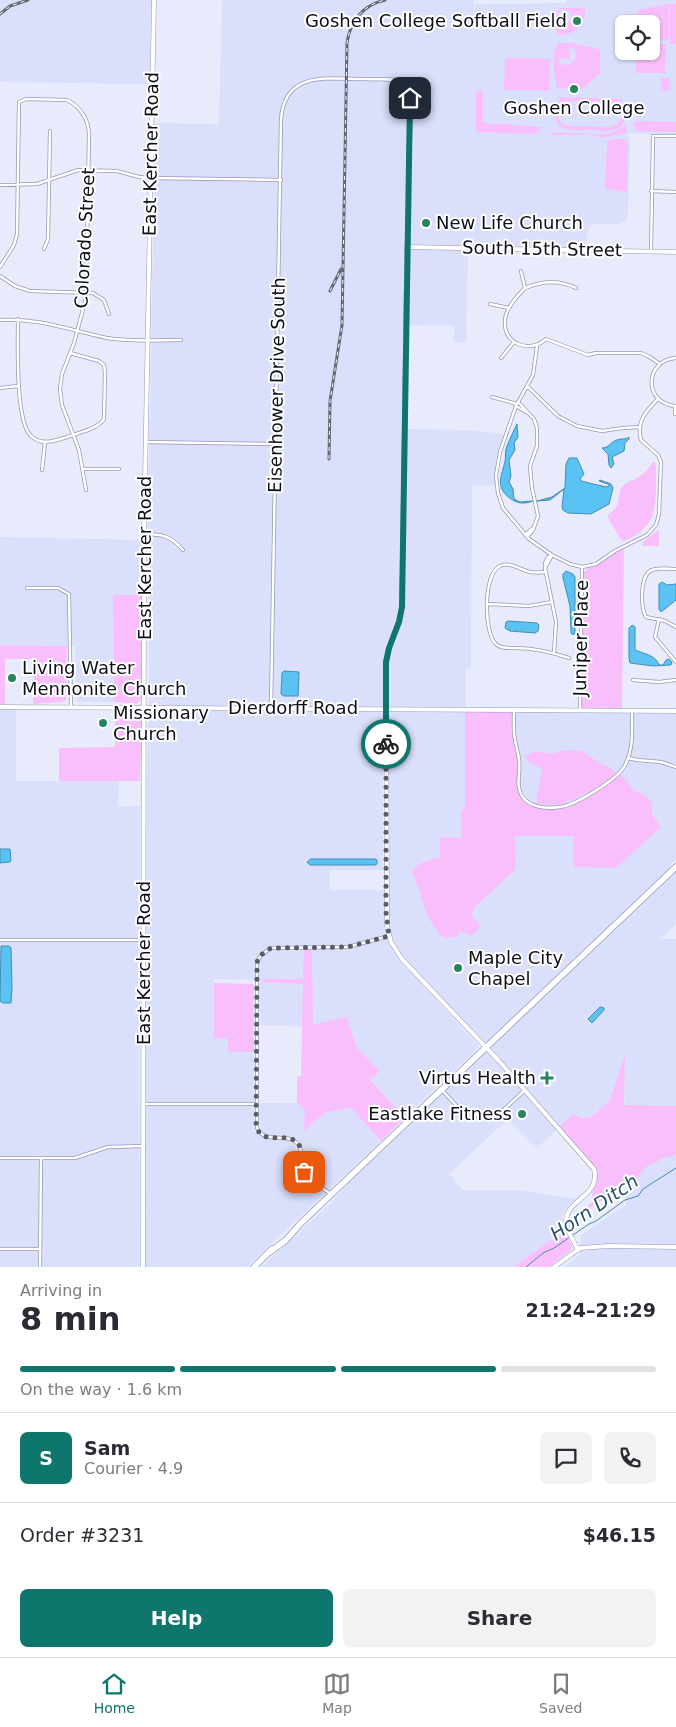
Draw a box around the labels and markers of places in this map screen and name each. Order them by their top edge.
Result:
place label: Goshen College Softball Field [305,10,567,31]
marker: Goshen College Softball Field [571,15,583,27]
pin [389,77,431,119]
marker: Goshen College [568,83,580,95]
place label: Goshen College [503,97,645,118]
place label: New Life Church [436,212,583,233]
marker: New Life Church [420,217,432,229]
place label: Living Water Mennonite Church [22,657,186,699]
marker: Living Water Mennonite Church [6,672,18,684]
place label: Missionary Church [113,702,209,744]
marker: Missionary Church [97,717,109,729]
place label: Maple City Chapel [468,947,563,989]
marker: Maple City Chapel [452,962,464,974]
place label: Virtus Health [419,1067,536,1088]
marker: Virtus Health [540,1071,554,1085]
place label: Eastlake Fitness [368,1103,512,1124]
marker: Eastlake Fitness [516,1108,528,1120]
pin [283,1151,325,1193]

